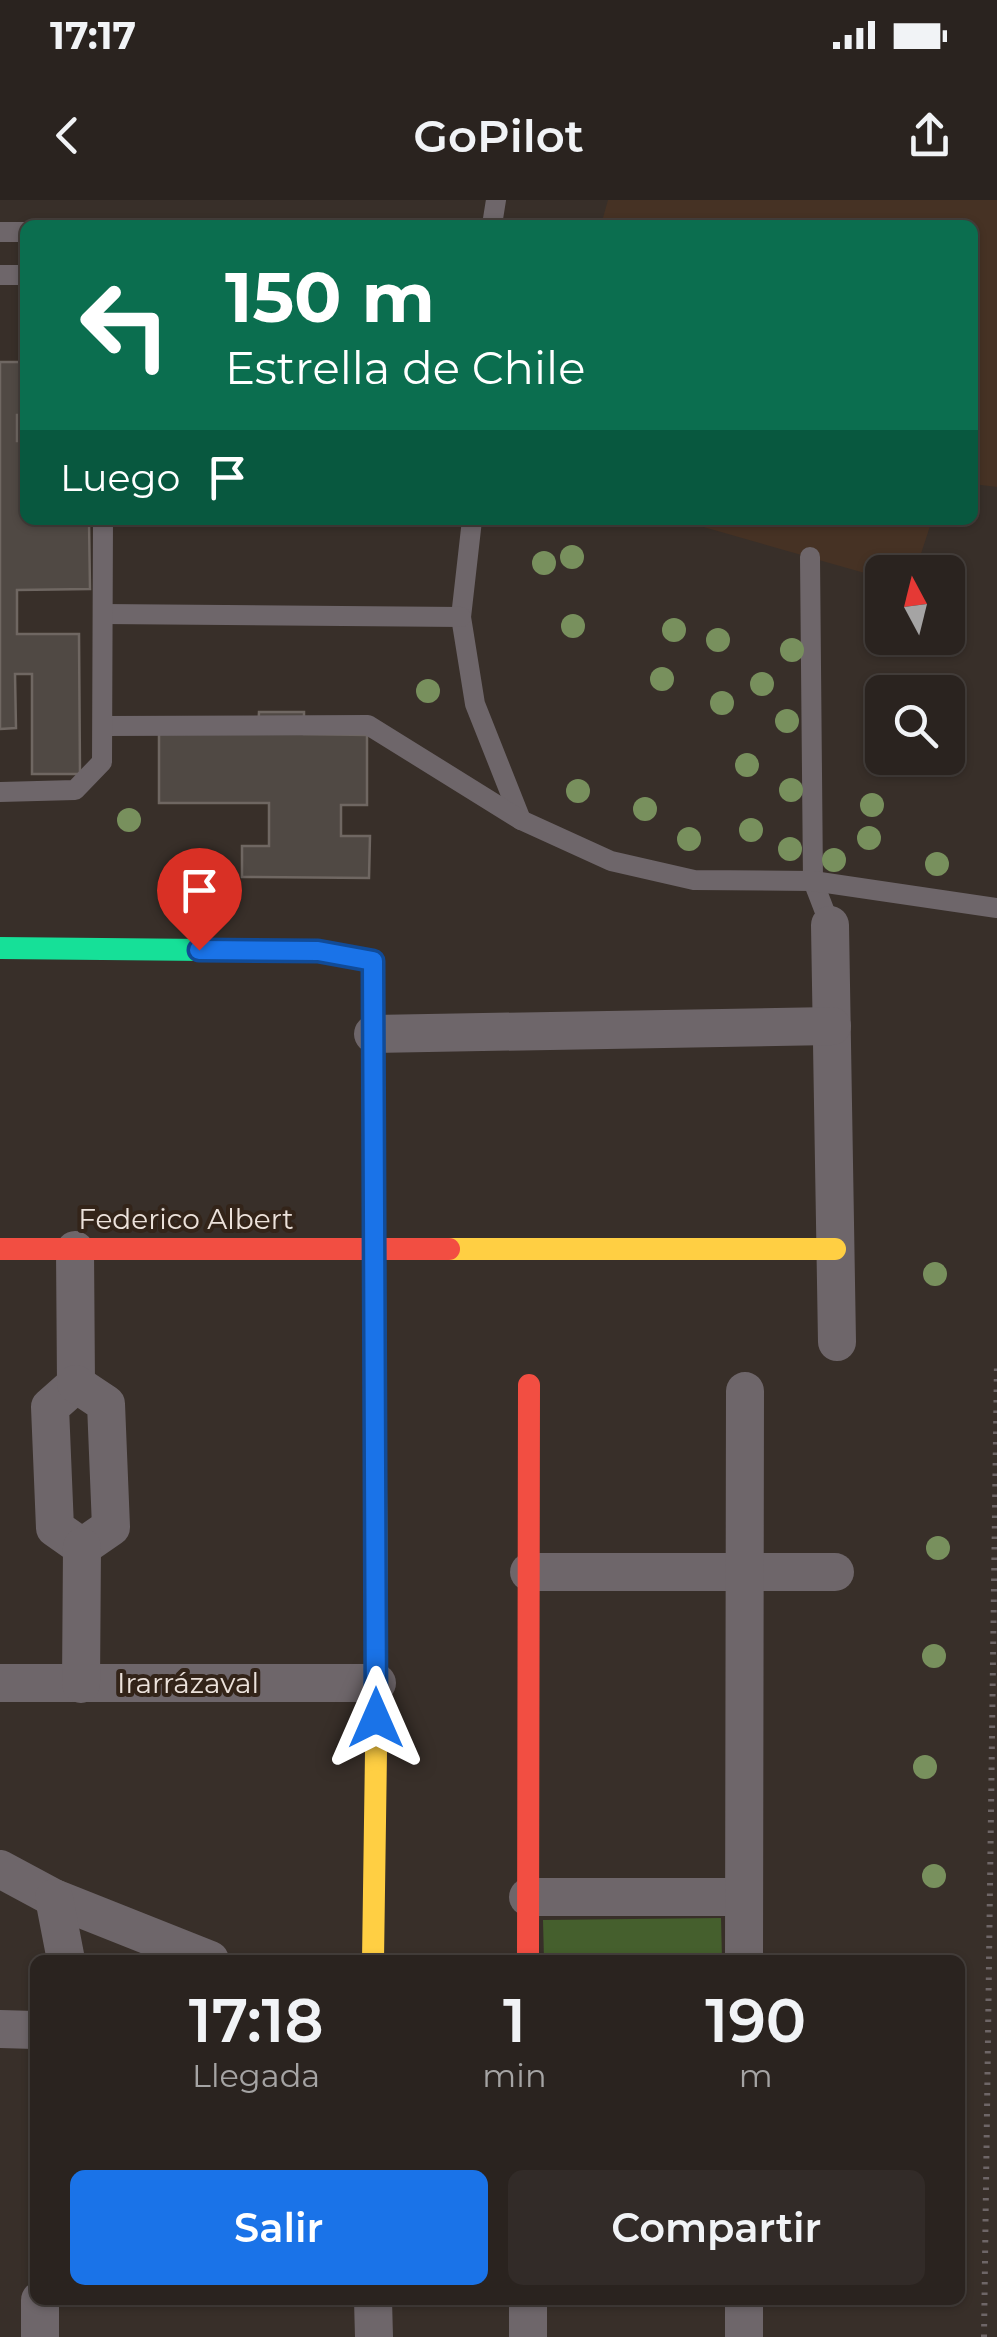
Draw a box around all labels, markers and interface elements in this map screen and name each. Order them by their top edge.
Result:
text: 17:17 [50,12,136,59]
icon: back [40,108,95,163]
text: GoPilot [413,108,584,163]
icon: share [902,108,957,163]
text: 150 m [225,254,435,340]
icon: left [60,260,190,390]
text: Estrella de Chile [225,340,585,395]
icon: arrive [200,450,255,505]
text: Luego [60,454,180,501]
north arrow [865,555,965,655]
map controls [865,555,965,775]
button: search [865,675,965,775]
pin [157,848,242,951]
icon: arrive [172,863,227,918]
street label: Federico Albert [78,1202,294,1236]
street label: Irarrázaval [117,1666,259,1700]
position arrow [324,1666,428,1770]
text: 17:18 [189,1984,324,2057]
text: 1 [503,1984,526,2057]
text: 190 [705,1984,806,2057]
text: Llegada [192,2056,320,2095]
text: min [482,2056,547,2095]
text: m [739,2056,773,2095]
button: Salir [70,2170,488,2285]
button: Compartir [508,2170,925,2285]

